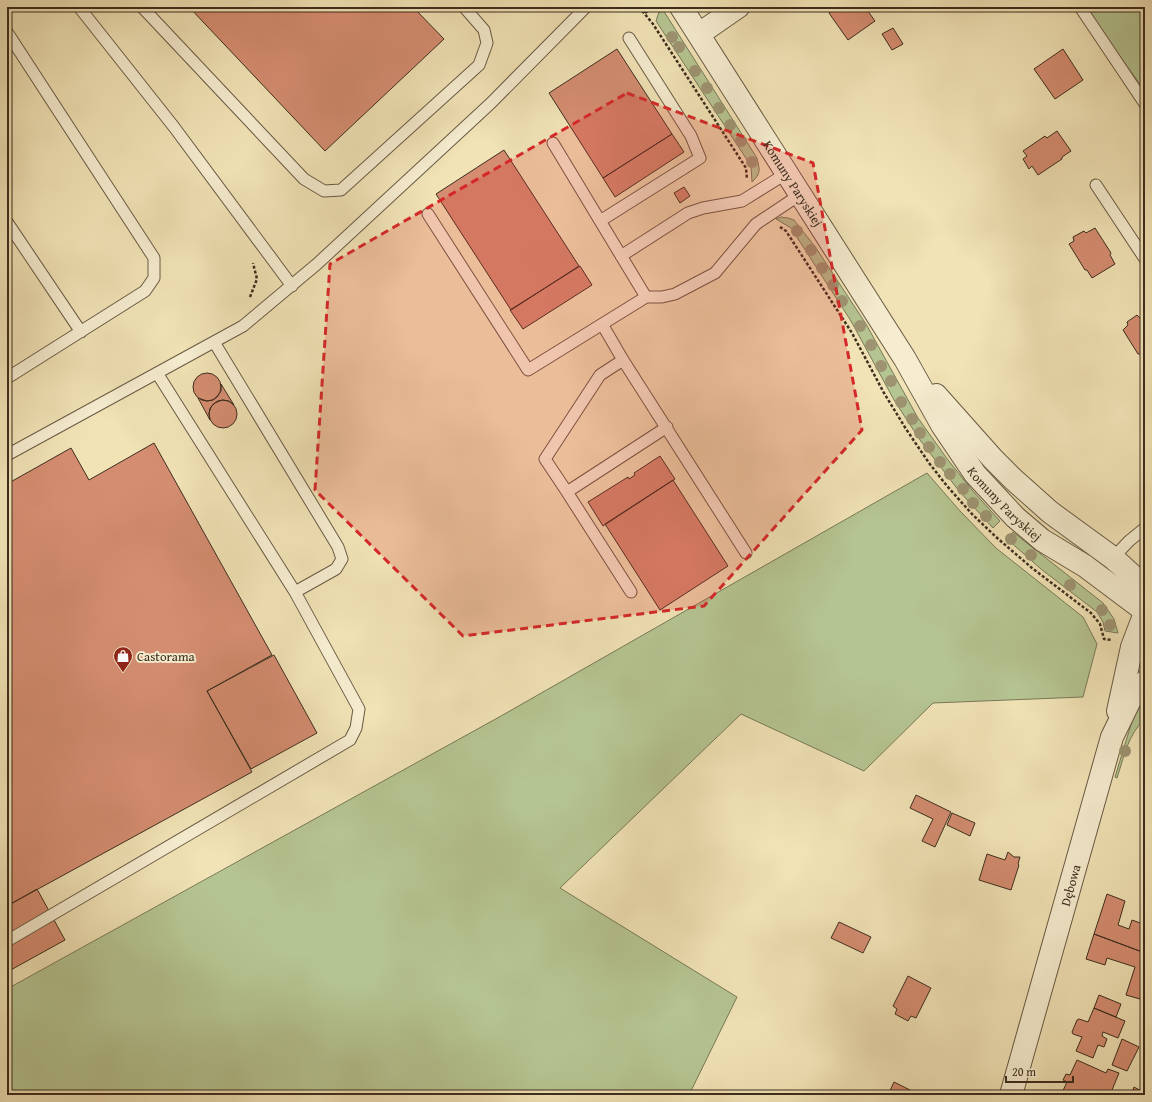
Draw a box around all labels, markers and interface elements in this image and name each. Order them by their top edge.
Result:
street label: Komuny Paryskiej [758,137,827,230]
street label: Komuny Paryskiej [963,463,1046,546]
shop icon: Castorama [112,645,134,673]
place label: Castorama [137,647,196,666]
street label: Dębowa [1056,862,1086,908]
scale bar [1006,1058,1073,1084]
text: 20 m [1012,1063,1036,1080]

